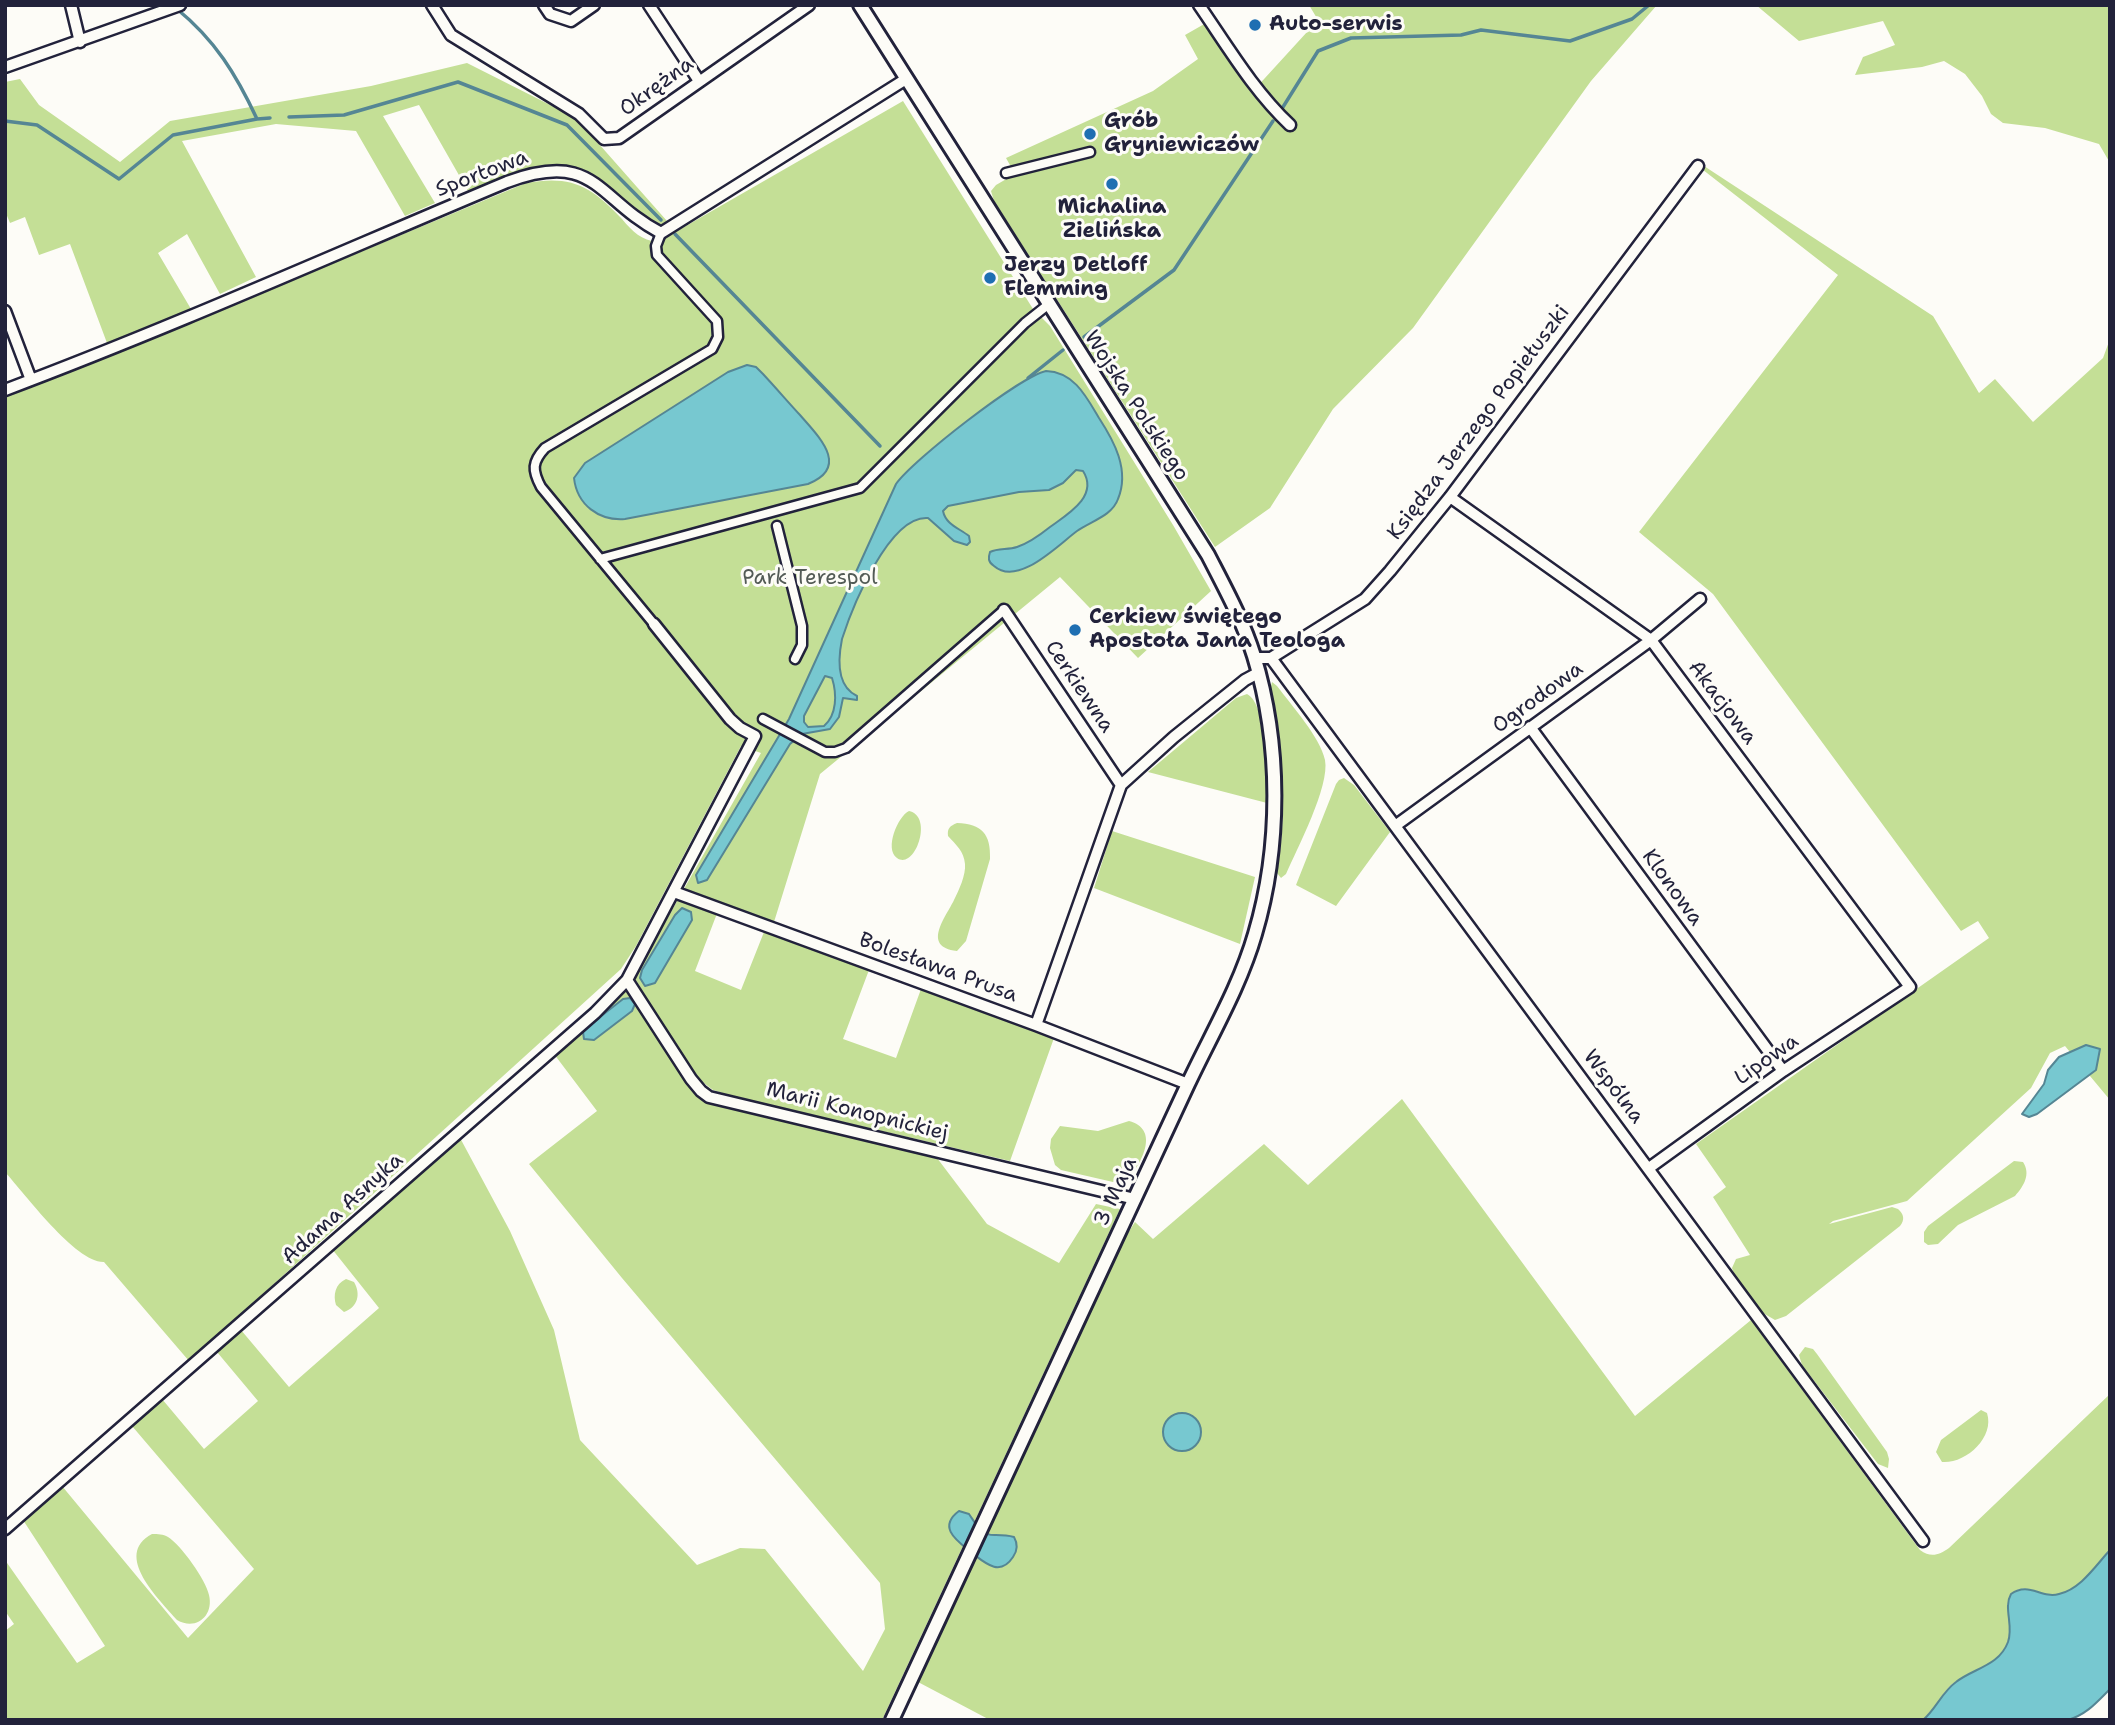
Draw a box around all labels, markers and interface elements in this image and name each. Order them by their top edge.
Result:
place label: Auto-serwis [1269,12,1403,38]
marker: Auto-serwis [1247,17,1263,33]
street label: Okrężna [615,52,699,122]
place label: Grób Gryniewiczów [1104,109,1259,159]
marker: Grób Gryniewiczów [1082,126,1098,142]
street label: Sportowa [432,145,532,203]
marker: Michalina Zielińska [1104,176,1120,192]
place label: Michalina Zielińska [1058,195,1166,245]
place label: Jerzy Detloff Flemming [1004,253,1148,303]
marker: Jerzy Detloff Flemming [982,270,998,286]
street label: Księdza Jerzego Popiełuszki [1382,301,1576,545]
street label: Wojska Polskiego [1078,326,1194,486]
park label: Park Terespol [742,566,878,592]
place label: Cerkiew świętego Apostoła Jana Teologa [1089,605,1345,655]
marker: Cerkiew świętego Apostoła Jana Teologa [1067,622,1083,638]
street label: Cerkiewna [1039,636,1119,738]
street label: Akacjowa [1682,656,1762,750]
street label: Ogrodowa [1488,657,1588,739]
street label: Klonowa [1636,845,1708,931]
street label: Bolesława Prusa [855,928,1021,1008]
street label: Lipowa [1730,1029,1804,1091]
street label: Wspólna [1577,1045,1649,1129]
street label: Marii Konopnickiej [763,1077,951,1147]
street label: Adama Asnyka [277,1148,409,1270]
street label: 3 Maja [1089,1153,1143,1231]

